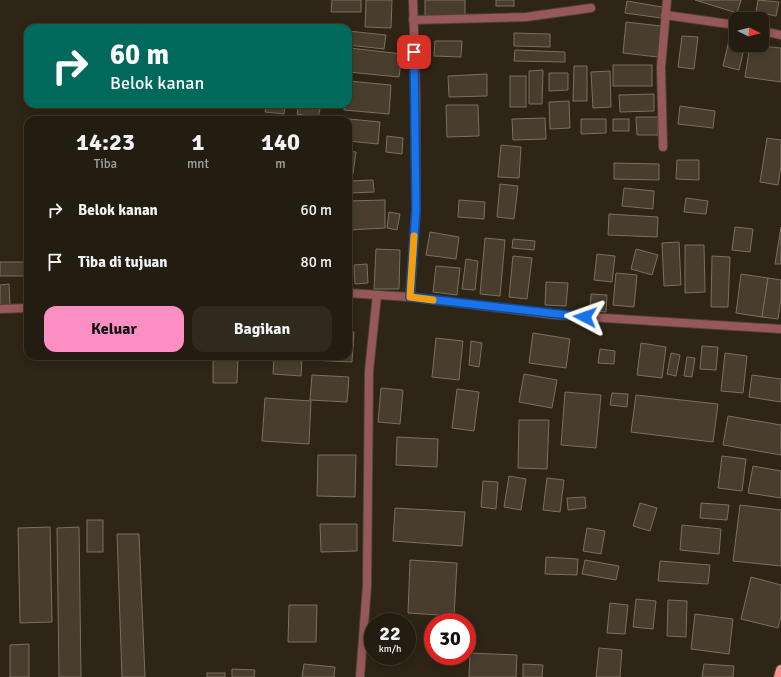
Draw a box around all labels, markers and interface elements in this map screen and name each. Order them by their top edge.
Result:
north arrow [729,12,769,52]
map controls [729,12,769,52]
pin [397,35,431,69]
text: 60 m [110,38,169,72]
icon: right [44,40,96,92]
icon: arrive [403,41,425,63]
text: Belok kanan [110,72,204,94]
text: 14:23 [76,127,135,157]
text: 1 [192,127,204,157]
text: 140 [261,127,300,157]
text: Tiba [94,156,117,172]
text: mnt [187,156,209,172]
text: m [275,156,286,172]
icon: right [44,199,66,221]
text: Belok kanan [78,201,158,219]
text: 60 m [301,201,332,219]
icon: arrive [44,251,66,273]
text: Tiba di tujuan [78,253,168,271]
text: 80 m [301,253,332,271]
position arrow [564,296,606,338]
button: Keluar [44,306,184,352]
button: Bagikan [192,306,332,352]
speed limit sign: 30 [424,613,476,665]
text: 22 [379,621,401,646]
text: km/h [379,643,401,655]

